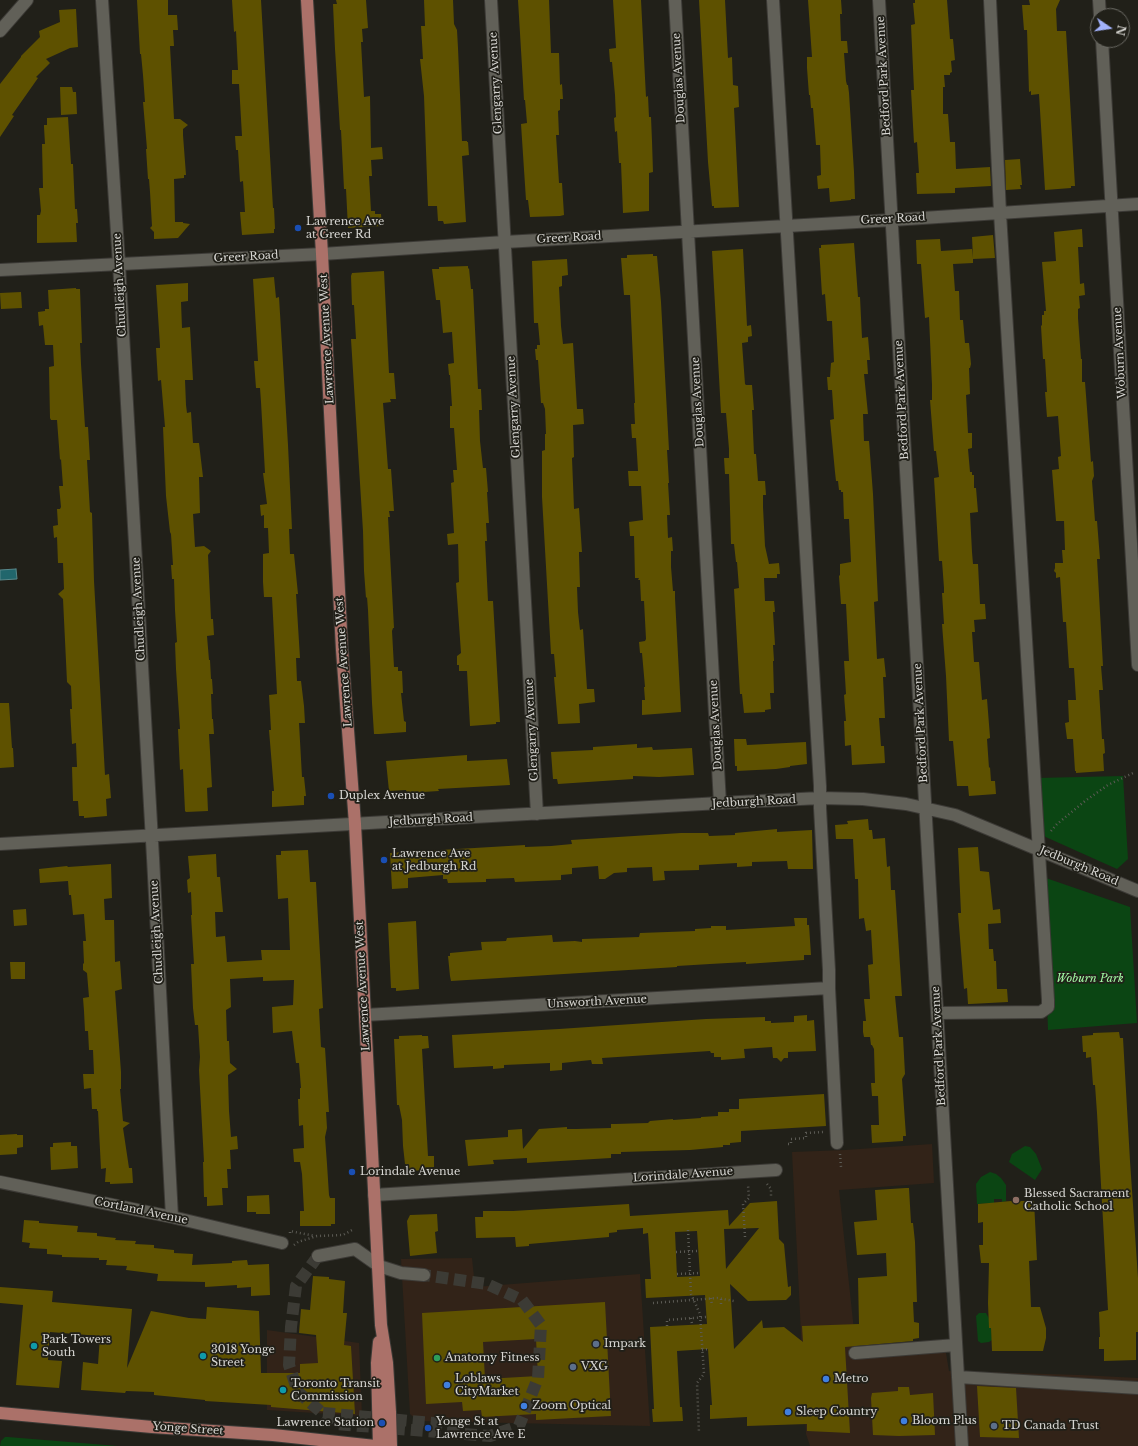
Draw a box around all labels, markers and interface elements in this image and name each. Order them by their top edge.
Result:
north arrow [1090,8,1130,48]
street label: Bedford Park Avenue [874,16,894,136]
text: N [1113,24,1129,37]
street label: Glengarry Avenue [487,32,505,134]
street label: Douglas Avenue [670,32,688,124]
street label: Greer Road [860,211,926,227]
place label: Lawrence Ave at Greer Rd [306,215,384,241]
marker: Lawrence Ave at Greer Rd [293,223,303,233]
street label: Greer Road [536,230,602,246]
street label: Chudleigh Avenue [111,233,129,337]
street label: Greer Road [213,249,279,265]
street label: Lawrence Avenue West [317,274,337,404]
street label: Woburn Avenue [1111,307,1129,399]
street label: Bedford Park Avenue [892,340,912,460]
street label: Glengarry Avenue [505,356,523,458]
street label: Douglas Avenue [689,356,707,448]
street label: Chudleigh Avenue [130,557,148,661]
street label: Lawrence Avenue West [333,597,355,727]
street label: Bedford Park Avenue [911,663,931,783]
street label: Glengarry Avenue [523,679,541,781]
street label: Douglas Avenue [707,679,725,771]
place label: Duplex Avenue [339,789,425,803]
marker: Duplex Avenue [326,791,336,801]
street label: Jedburgh Road [712,793,796,811]
street label: Jedburgh Road [389,811,473,829]
street label: Jedburgh Road [1038,843,1120,889]
place label: Lawrence Ave at Jedburgh Rd [392,847,476,873]
marker: Lawrence Ave at Jedburgh Rd [379,855,389,865]
street label: Chudleigh Avenue [148,880,166,984]
street label: Lawrence Avenue West [353,921,373,1051]
park label: Woburn Park [1056,972,1124,986]
street label: Bedford Park Avenue [929,986,949,1106]
street label: Unsworth Avenue [547,993,647,1011]
place label: Lorindale Avenue [360,1165,460,1179]
street label: Lorindale Avenue [633,1165,733,1185]
marker: Lorindale Avenue [347,1167,357,1177]
place label: Blessed Sacrament Catholic School [1024,1187,1129,1213]
street label: Cortland Avenue [93,1195,189,1227]
marker: Blessed Sacrament Catholic School [1011,1195,1021,1205]
place label: Park Towers South [42,1333,111,1359]
place label: Impark [604,1337,646,1351]
marker: Impark [591,1339,601,1349]
marker: Park Towers South [29,1341,39,1351]
place label: 3018 Yonge Street [211,1343,275,1369]
marker: 3018 Yonge Street [198,1351,208,1361]
place label: Anatomy Fitness [445,1351,539,1365]
marker: Anatomy Fitness [432,1353,442,1363]
place label: VXG [581,1360,608,1374]
marker: VXG [568,1362,578,1372]
place label: Loblaws CityMarket [455,1372,519,1398]
place label: Metro [834,1372,868,1386]
marker: Metro [821,1374,831,1384]
place label: Toronto Transit Commission [291,1377,380,1403]
marker: Loblaws CityMarket [442,1380,452,1390]
marker: Toronto Transit Commission [278,1385,288,1395]
place label: Zoom Optical [532,1399,611,1413]
marker: Zoom Optical [519,1401,529,1411]
place label: Sleep Country [796,1405,877,1419]
marker: Sleep Country [783,1407,793,1417]
place label: Bloom Plus [912,1414,977,1428]
place label: Yonge St at Lawrence Ave E [436,1415,525,1441]
place label: Lawrence Station [276,1416,374,1430]
marker: Bloom Plus [899,1416,909,1426]
marker: Lawrence Station [377,1418,387,1428]
place label: TD Canada Trust [1002,1419,1099,1433]
street label: Yonge Street [152,1420,224,1438]
marker: TD Canada Trust [989,1421,999,1431]
marker: Yonge St at Lawrence Ave E [423,1423,433,1433]

